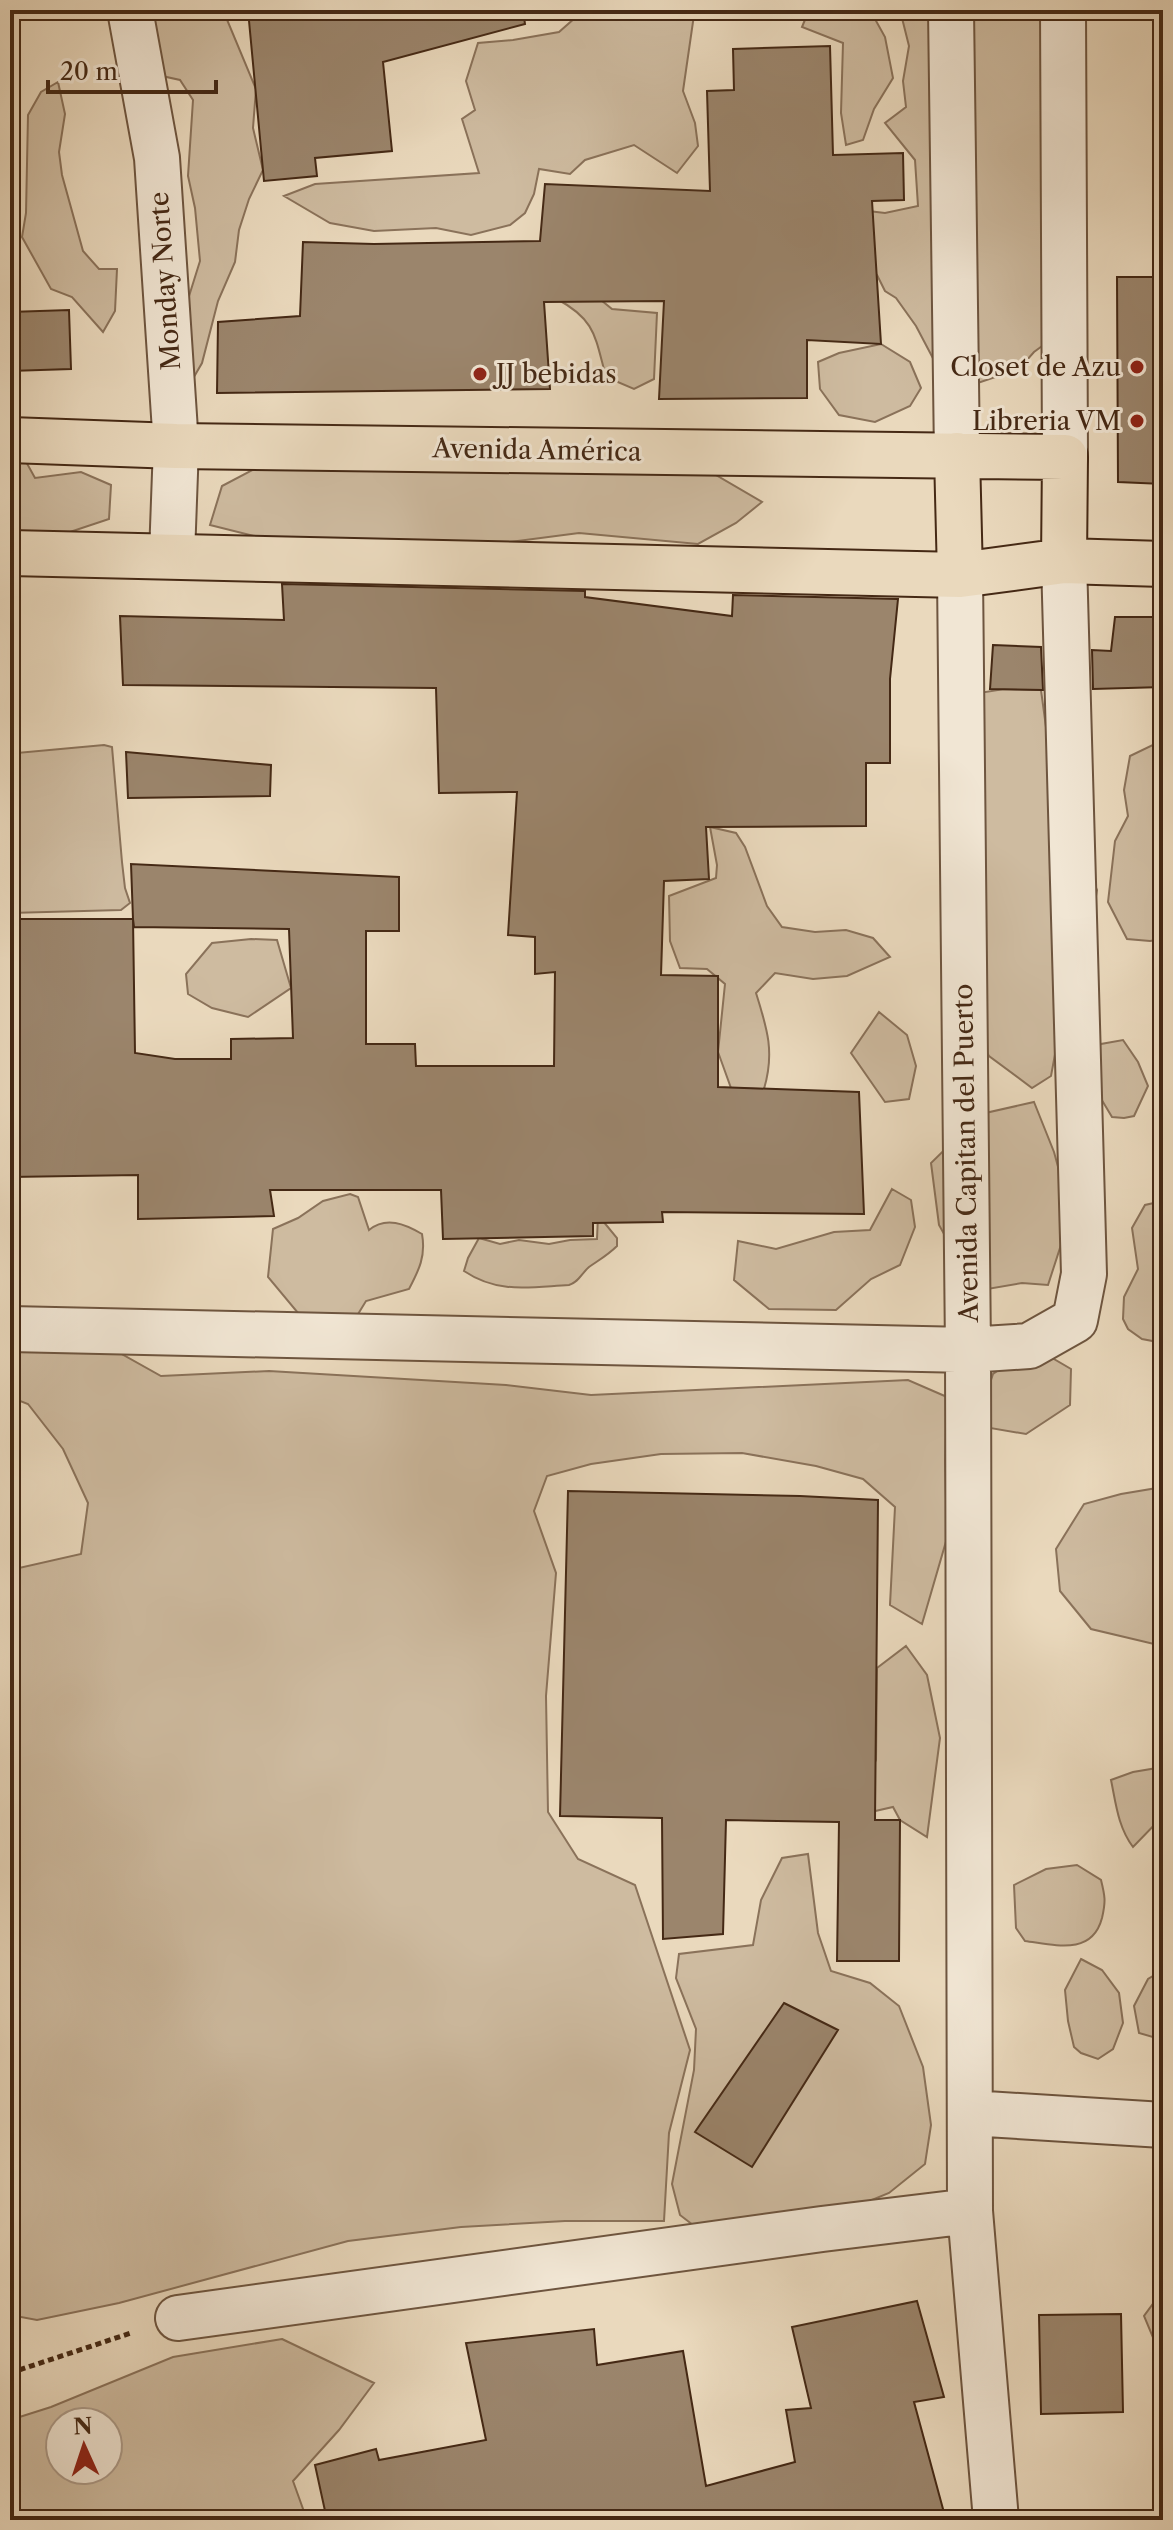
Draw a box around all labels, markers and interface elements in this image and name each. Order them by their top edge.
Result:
scale bar [48,44,216,94]
text: 20 m [60,57,118,86]
street label: Monday Norte [143,191,187,371]
place label: Closet de Azu [950,351,1121,383]
place label: JJ bebidas [492,358,617,390]
marker: Closet de Azu [1128,358,1146,376]
marker: JJ bebidas [471,365,489,383]
place label: Libreria VM [972,405,1121,437]
marker: Libreria VM [1128,412,1146,430]
street label: Avenida América [431,432,642,468]
street label: Avenida Capitan del Puerto [947,983,985,1324]
north arrow [44,2406,124,2486]
text: N [73,2413,93,2441]

